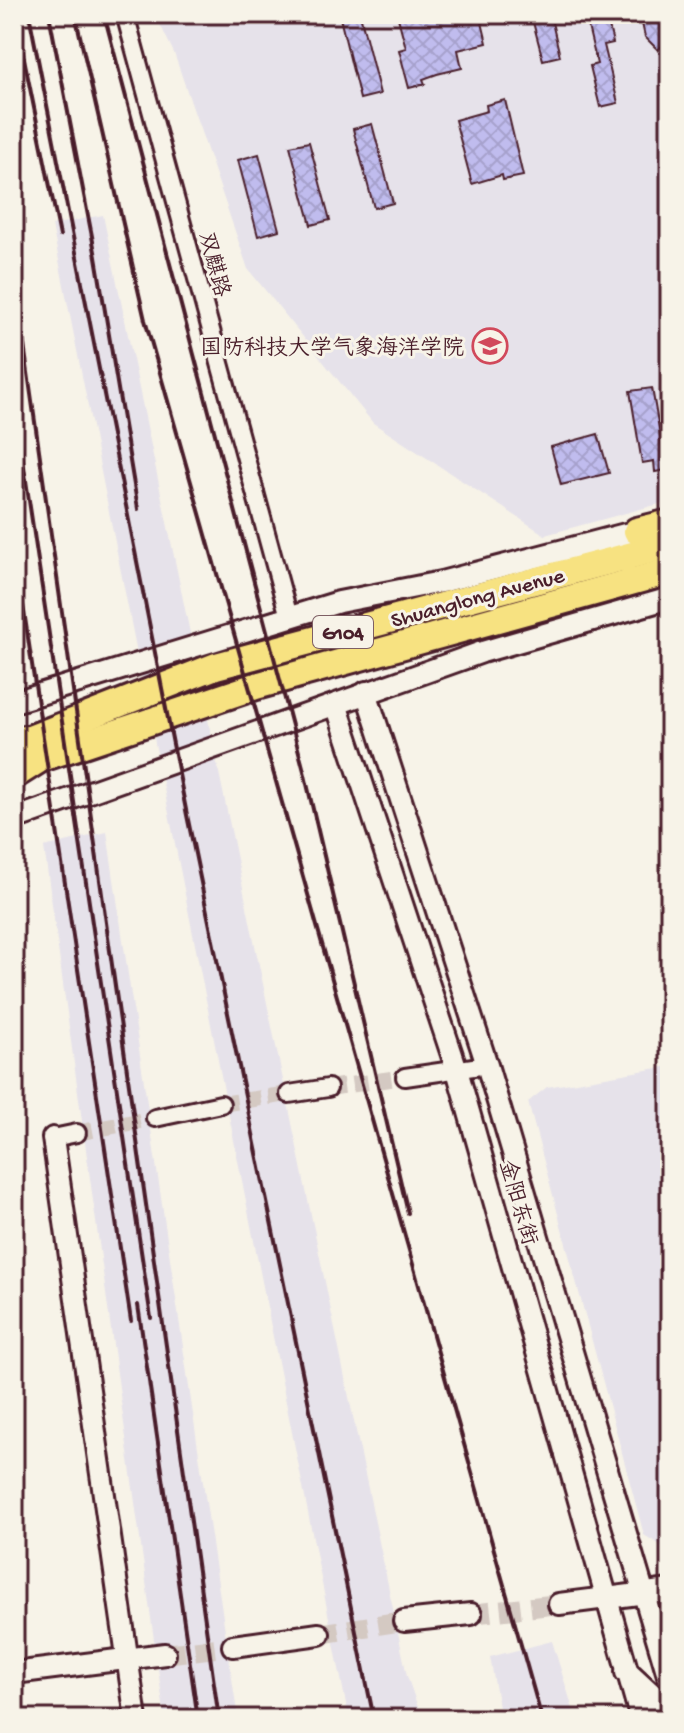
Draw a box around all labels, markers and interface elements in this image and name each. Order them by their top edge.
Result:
street label: 双麒路 [191,229,235,300]
school or university icon: 国防科技大学气象海洋学院 [471,327,509,365]
place label: 国防科技大学气象海洋学院 [200,335,464,363]
street label: Shuanglong Avenue [389,564,568,635]
road number: G104 [313,616,373,648]
street label: 金阳东街 [492,1157,543,1249]

